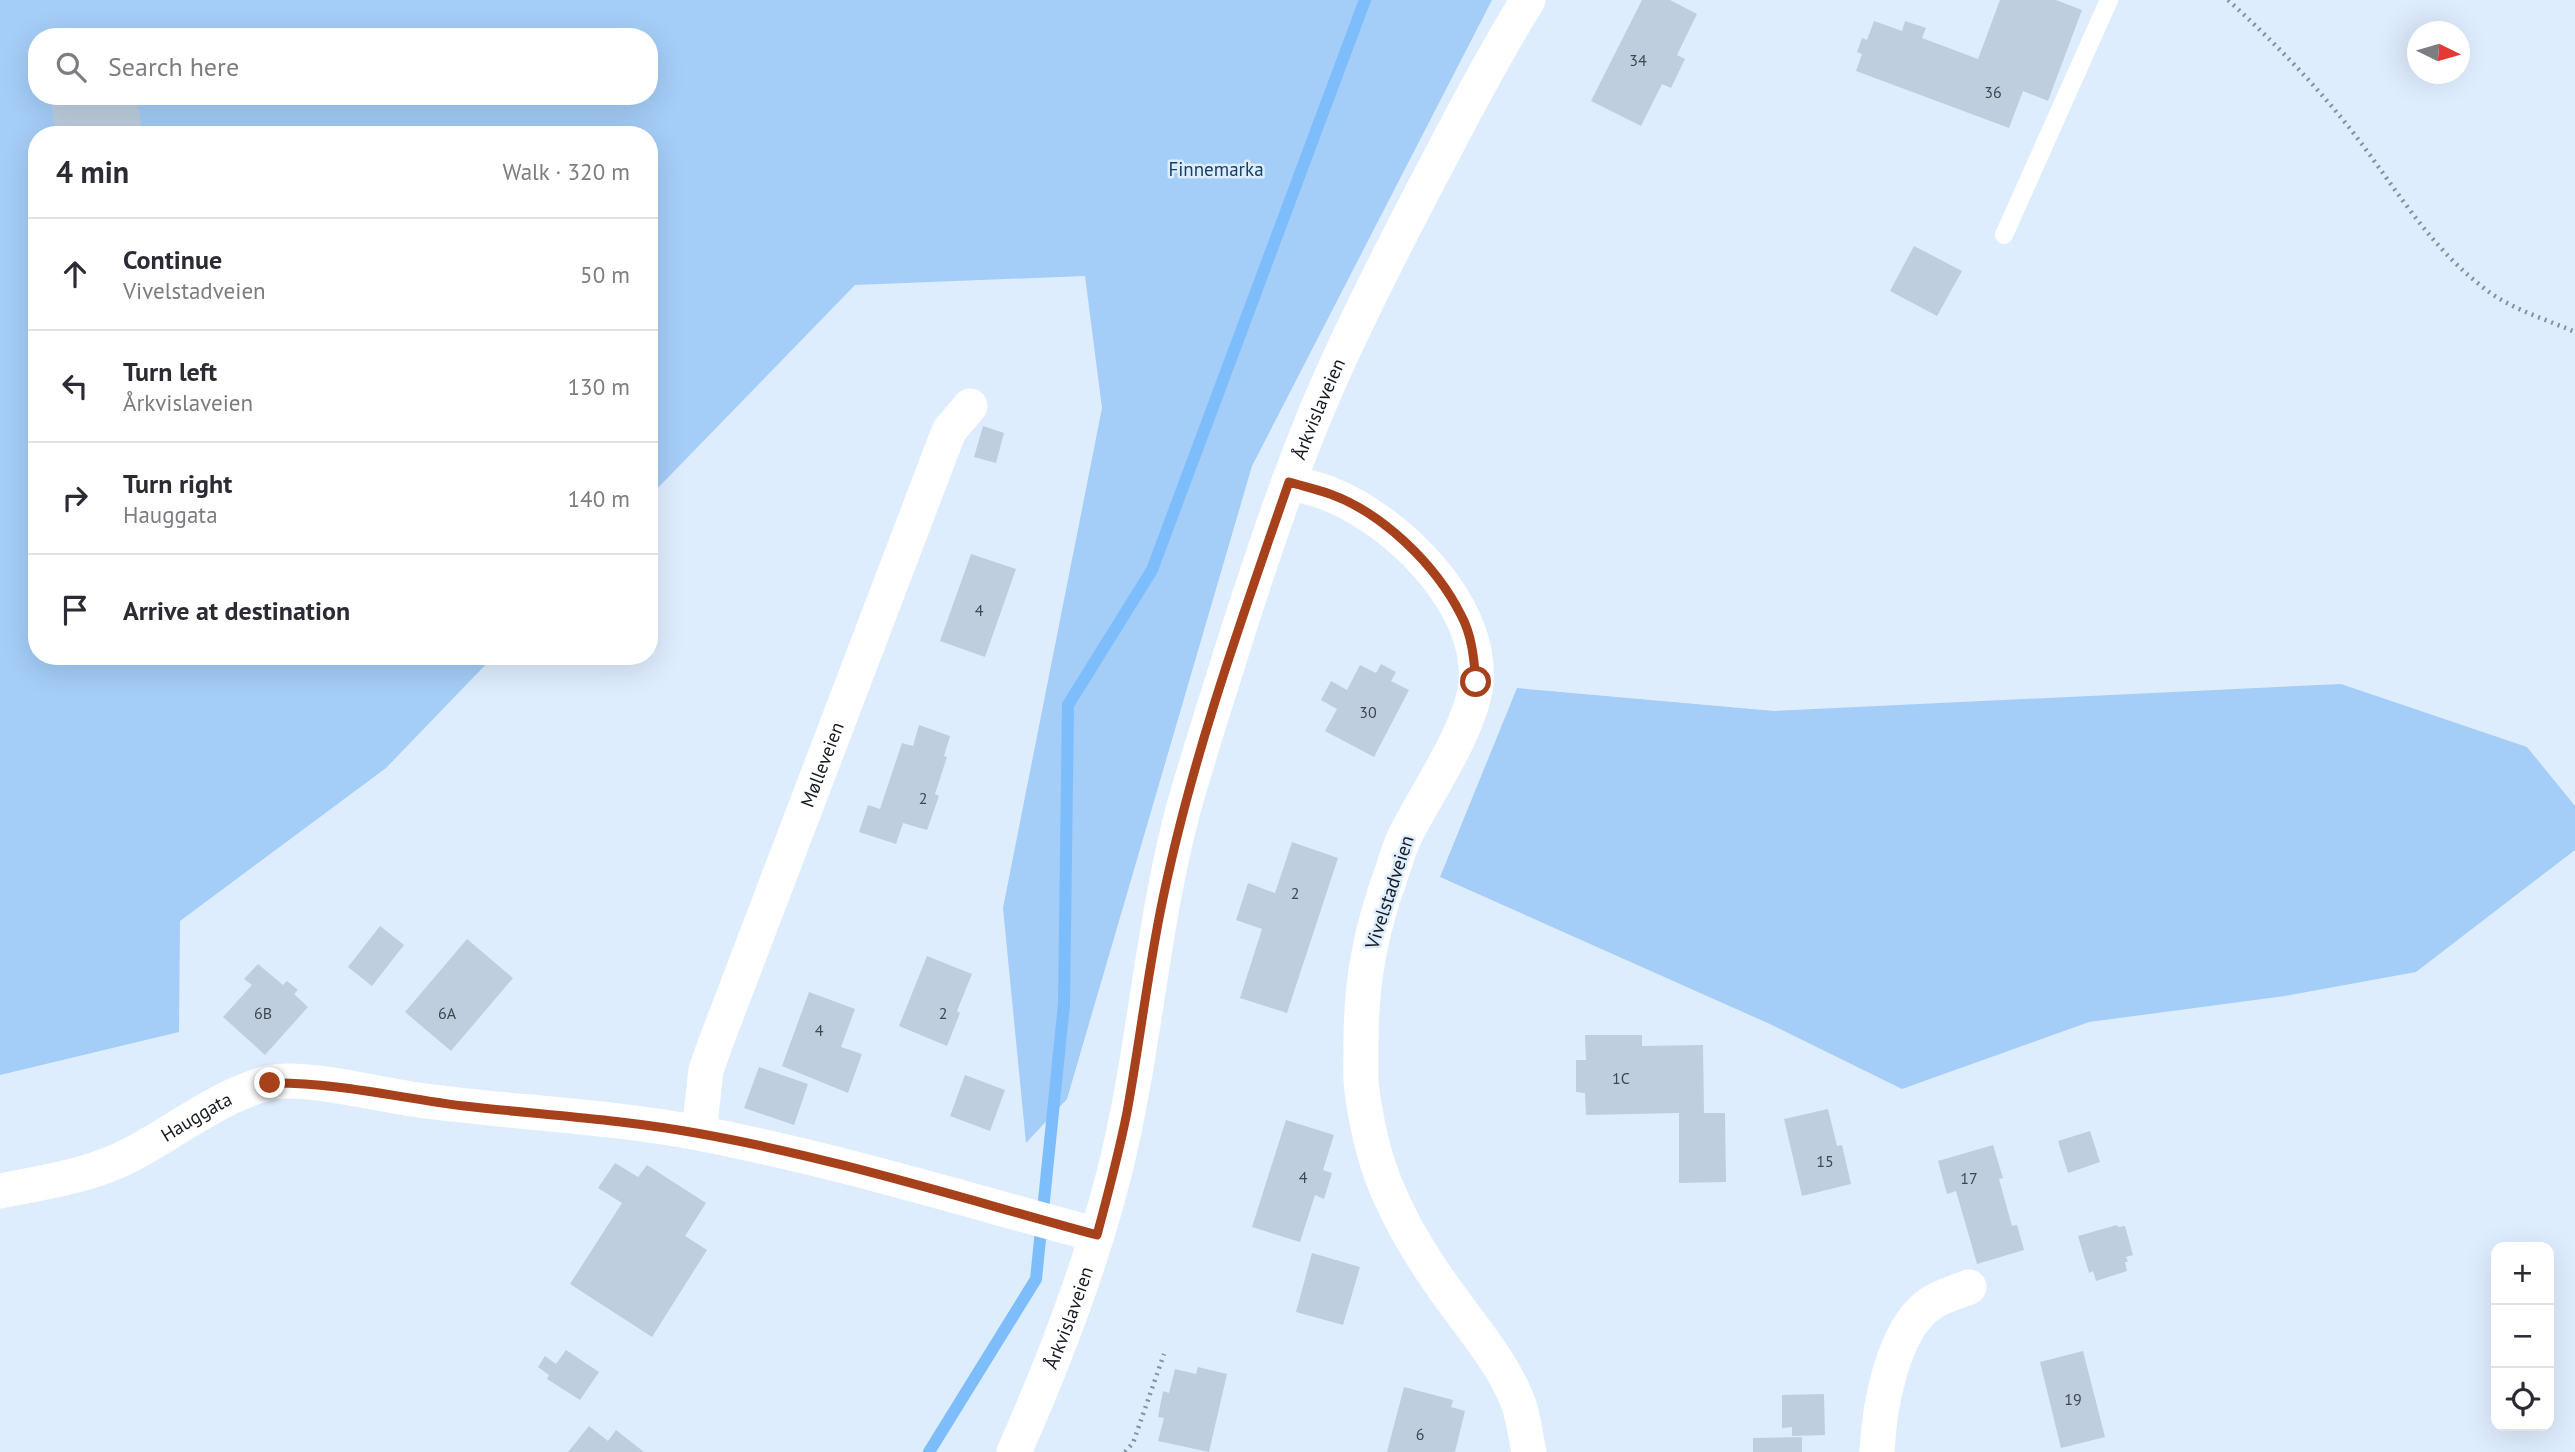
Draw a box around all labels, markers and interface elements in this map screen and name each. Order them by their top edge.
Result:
north arrow [2407,21,2470,84]
search box [28,28,658,105]
icon: search [52,48,90,86]
text: Search here [108,50,239,83]
house number: 34 [1629,50,1647,70]
house number: 36 [1984,82,2002,102]
text: 4 min [56,152,129,191]
text: Walk · 320 m [503,157,630,186]
park label: Finnemarka [1168,157,1264,181]
text: Continue [123,243,222,276]
icon: ahead [56,255,94,293]
text: 50 m [580,260,630,289]
text: Vivelstadveien [123,276,266,305]
street label: Årkvislaveien [1286,354,1350,463]
text: Turn left [123,355,217,388]
icon: left [56,367,94,405]
text: 130 m [568,372,630,401]
text: Årkvislaveien [123,388,253,417]
text: Turn right [123,467,232,500]
icon: right [56,479,94,517]
text: 140 m [568,484,630,513]
text: Hauggata [123,500,218,529]
icon: arrive [56,591,94,629]
text: Arrive at destination [123,594,350,627]
house number: 4 [975,600,984,620]
route start [1460,666,1491,697]
house number: 30 [1359,702,1377,722]
street label: Mølleveien [795,719,849,811]
house number: 2 [919,788,927,808]
street label: Vivelstadveien [1359,832,1419,953]
house number: 2 [1291,883,1299,903]
house number: 6B [254,1003,272,1023]
house number: 6A [438,1003,457,1023]
house number: 2 [939,1003,947,1023]
house number: 4 [815,1020,824,1040]
route end [254,1067,285,1098]
house number: 1C [1612,1068,1630,1088]
street label: Hauggata [156,1087,236,1147]
house number: 15 [1816,1151,1834,1171]
house number: 4 [1299,1167,1308,1187]
house number: 17 [1960,1168,1978,1188]
map controls [2491,1242,2554,1431]
button: + [2491,1242,2554,1305]
street label: Årkvislaveien [1038,1263,1098,1372]
button: − [2491,1305,2554,1368]
button: locate [2491,1368,2554,1431]
house number: 19 [2064,1389,2082,1409]
house number: 6 [1416,1424,1424,1444]

